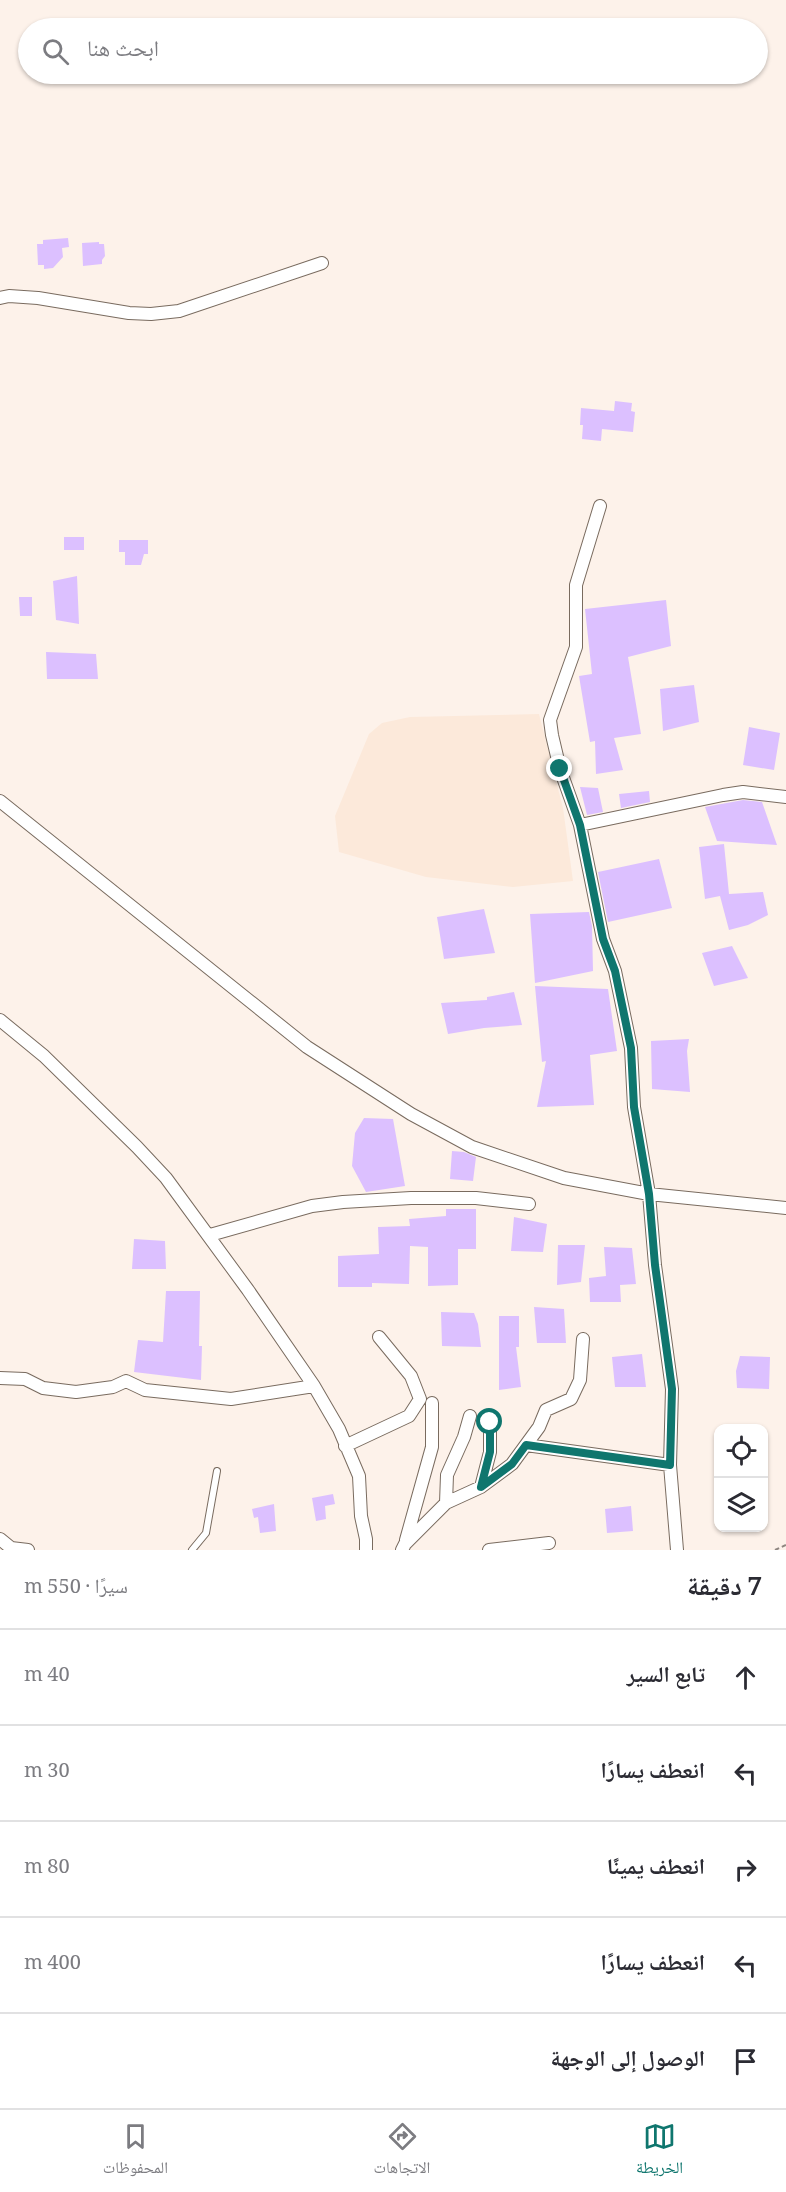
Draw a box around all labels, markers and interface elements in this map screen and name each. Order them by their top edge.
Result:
search box [18,18,768,84]
text: ابحث هنا [87,32,159,70]
icon: search [39,35,72,68]
route end [546,755,572,781]
route start [476,1408,502,1434]
map controls [714,1424,768,1532]
button: locate [714,1424,768,1478]
button: layers [714,1478,768,1532]
text: 7 دقيقة [687,1567,762,1611]
text: سيرًا · 550 m [24,1572,128,1606]
text: تابع السير [627,1658,705,1696]
text: 40 m [24,1660,70,1694]
icon: ahead [729,1661,762,1694]
text: انعطف يسارًا [600,1754,705,1792]
text: 30 m [24,1756,70,1790]
icon: left [729,1757,762,1790]
text: انعطف يمينًا [607,1850,705,1888]
text: 80 m [24,1852,70,1886]
icon: right [729,1853,762,1886]
text: انعطف يسارًا [600,1946,705,1984]
text: 400 m [24,1948,81,1982]
icon: left [729,1949,762,1982]
text: الوصول إلى الوجهة [551,2042,705,2080]
icon: arrive [729,2045,762,2078]
tab: المحفوظات [103,2120,168,2183]
tab: الاتجاهات [374,2120,430,2183]
tab: الخريطة [636,2120,683,2183]

